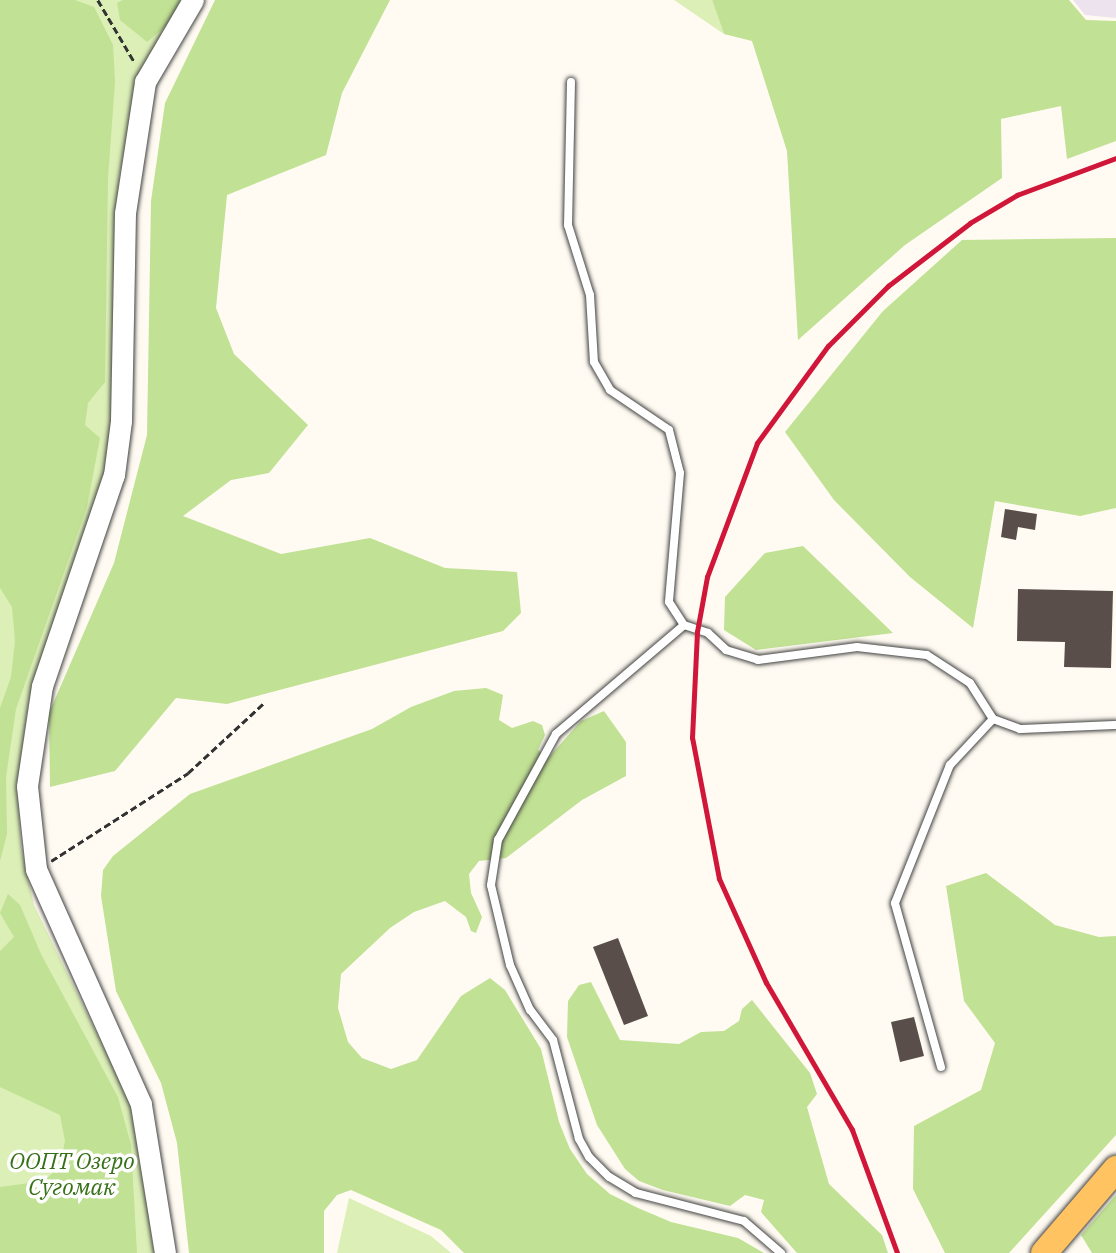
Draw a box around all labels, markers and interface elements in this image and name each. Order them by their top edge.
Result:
park label: ООПТ Озеро Сугомак [9,1146,135,1200]

